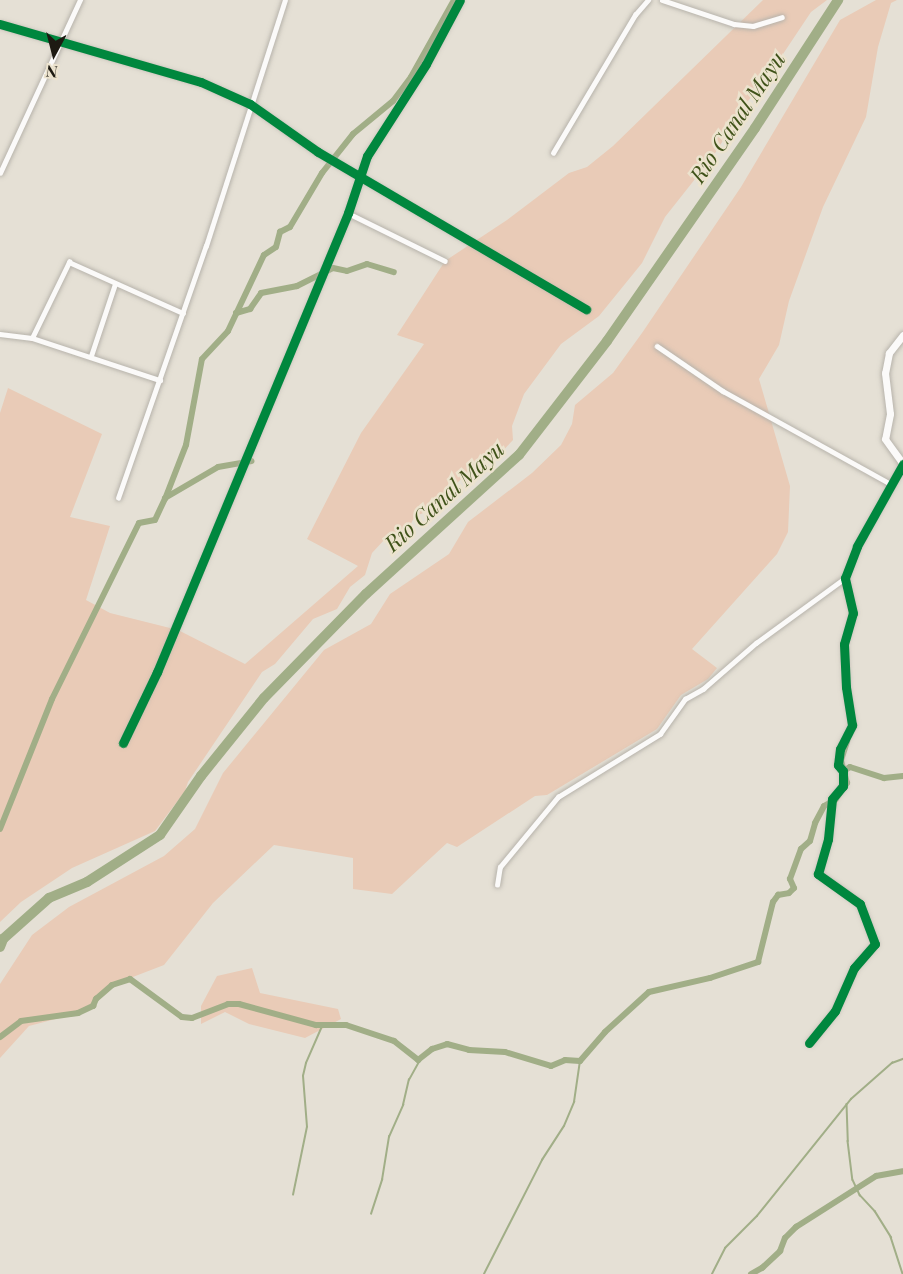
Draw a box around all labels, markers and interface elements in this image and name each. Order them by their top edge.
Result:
north arrow [24,24,84,84]
water label: Rio Canal Mayu [683,46,791,188]
text: N [45,61,59,83]
water label: Rio Canal Mayu [378,435,510,557]

